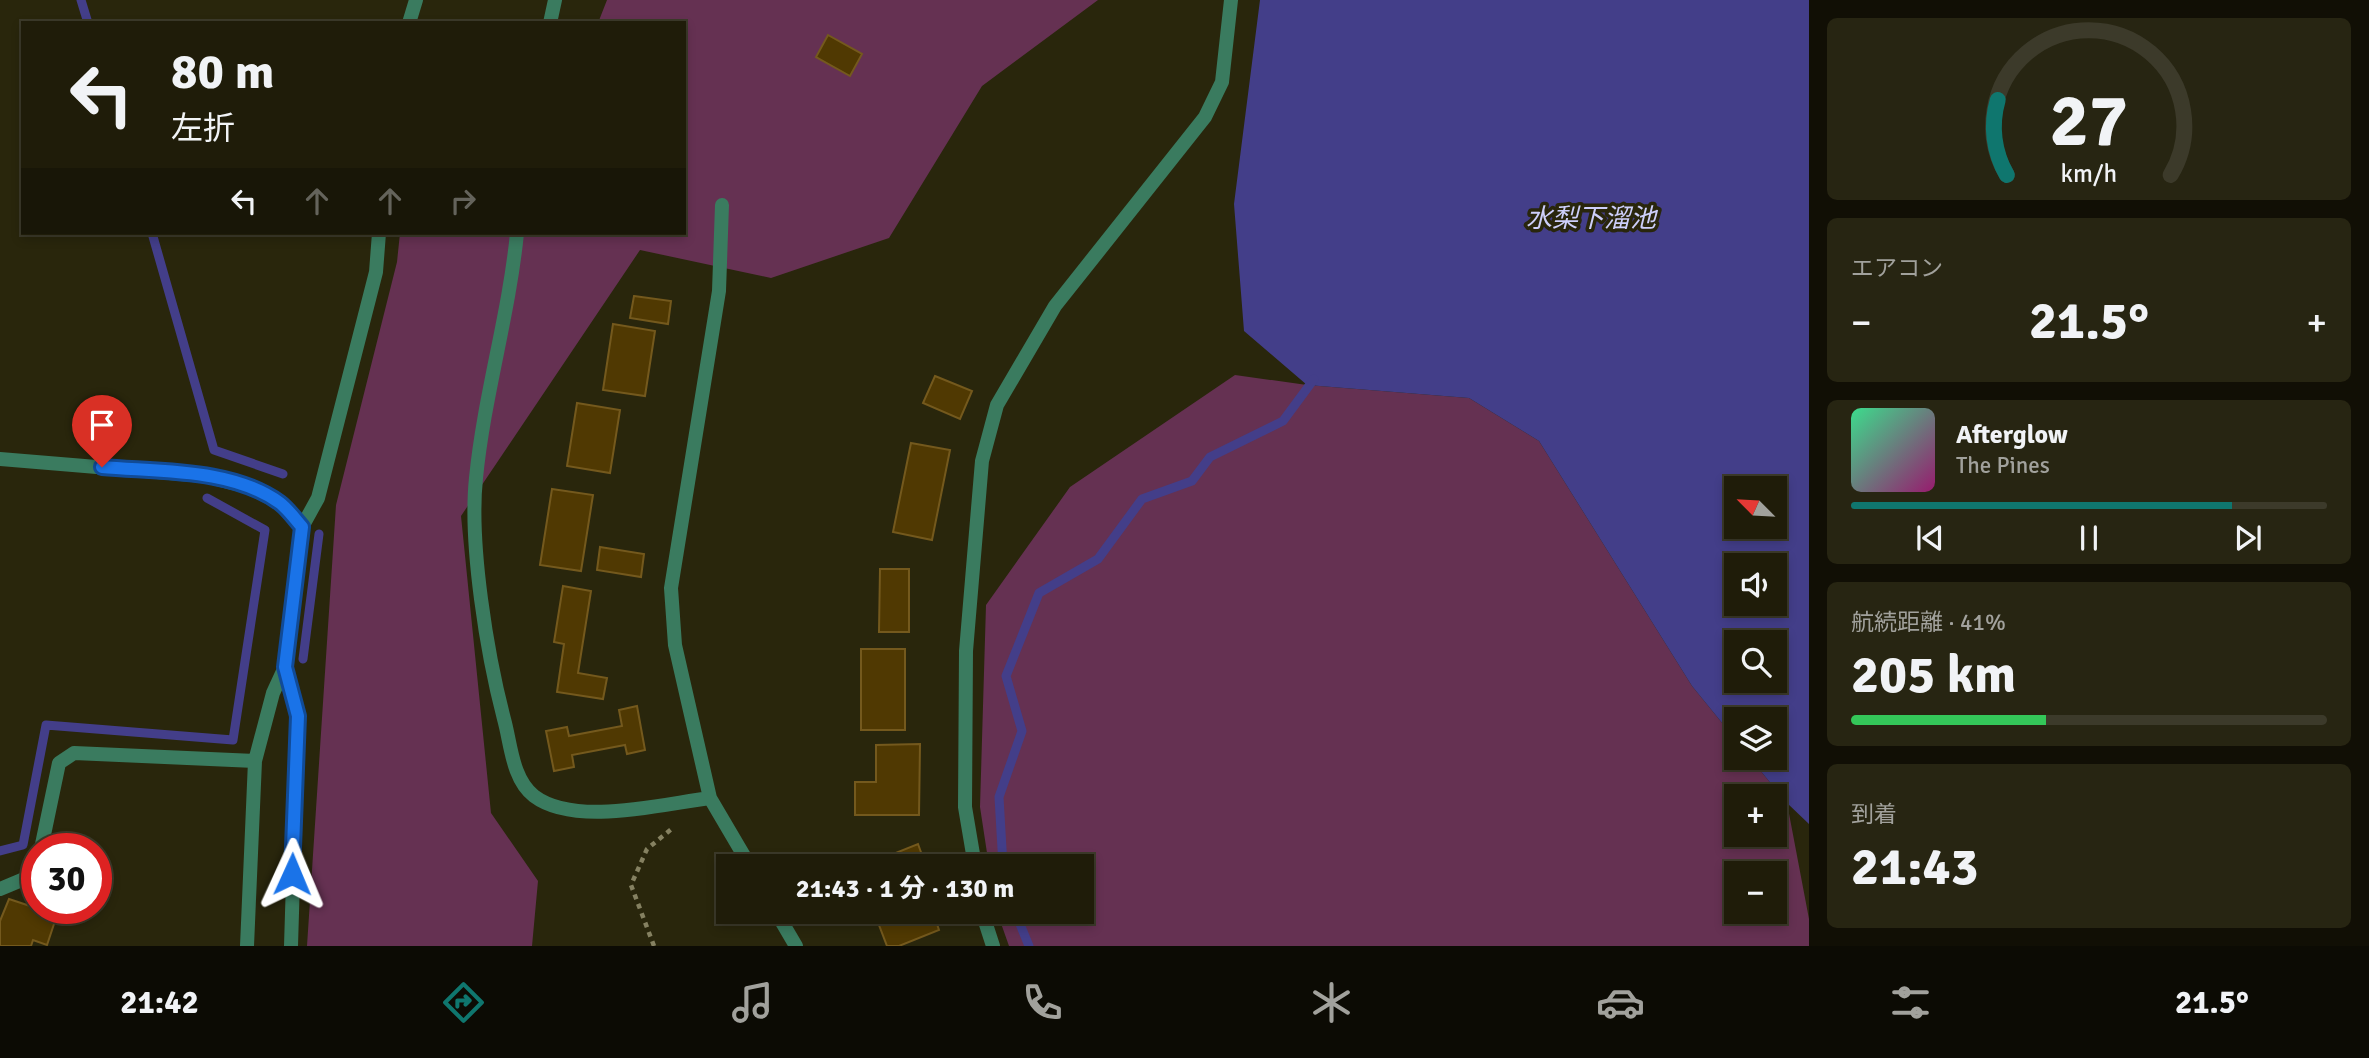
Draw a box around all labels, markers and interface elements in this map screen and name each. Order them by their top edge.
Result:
text: 80 m [171,42,274,102]
icon: left [56,49,147,140]
text: 27 [2050,77,2128,166]
text: 左折 [171,109,235,148]
text: km/h [2061,158,2117,189]
icon: left [225,182,263,220]
icon: ahead [298,182,336,220]
icon: ahead [371,182,409,220]
icon: right [444,182,482,220]
water label: 水梨下溜池 [1526,203,1659,235]
text: エアコン [1851,254,1943,283]
text: 21.5° [2029,289,2149,353]
text: − [1851,299,1872,346]
text: + [2306,299,2327,346]
pin [72,395,132,467]
icon: arrive [83,406,121,444]
text: Afterglow [1956,419,2068,451]
text: The Pines [1956,451,2050,480]
north arrow [1724,476,1787,539]
map controls [1724,476,1787,924]
icon: previous [1911,519,1949,557]
icon: pause [2070,519,2108,557]
icon: next [2229,519,2267,557]
button: sound [1724,553,1787,616]
text: 航続距離 · 41% [1851,608,2006,637]
button: search [1724,630,1787,693]
text: 205 km [1851,643,2016,707]
button: layers [1724,707,1787,770]
button: + [1724,784,1787,847]
text: 到着 [1851,800,1897,829]
speed limit sign: 30 [21,833,112,924]
text: 21:43 [1851,835,1979,899]
position arrow [255,837,329,911]
button: − [1724,861,1787,924]
text: 21:43 · 1 分 · 130 m [796,873,1014,905]
icon: directions [439,978,488,1027]
icon: music [728,978,777,1027]
icon: phone [1018,978,1067,1027]
icon: climate [1307,978,1356,1027]
icon: car [1596,978,1645,1027]
icon: filters [1886,978,1935,1027]
text: 21:42 [120,983,199,1022]
text: 21.5° [2175,983,2249,1022]

